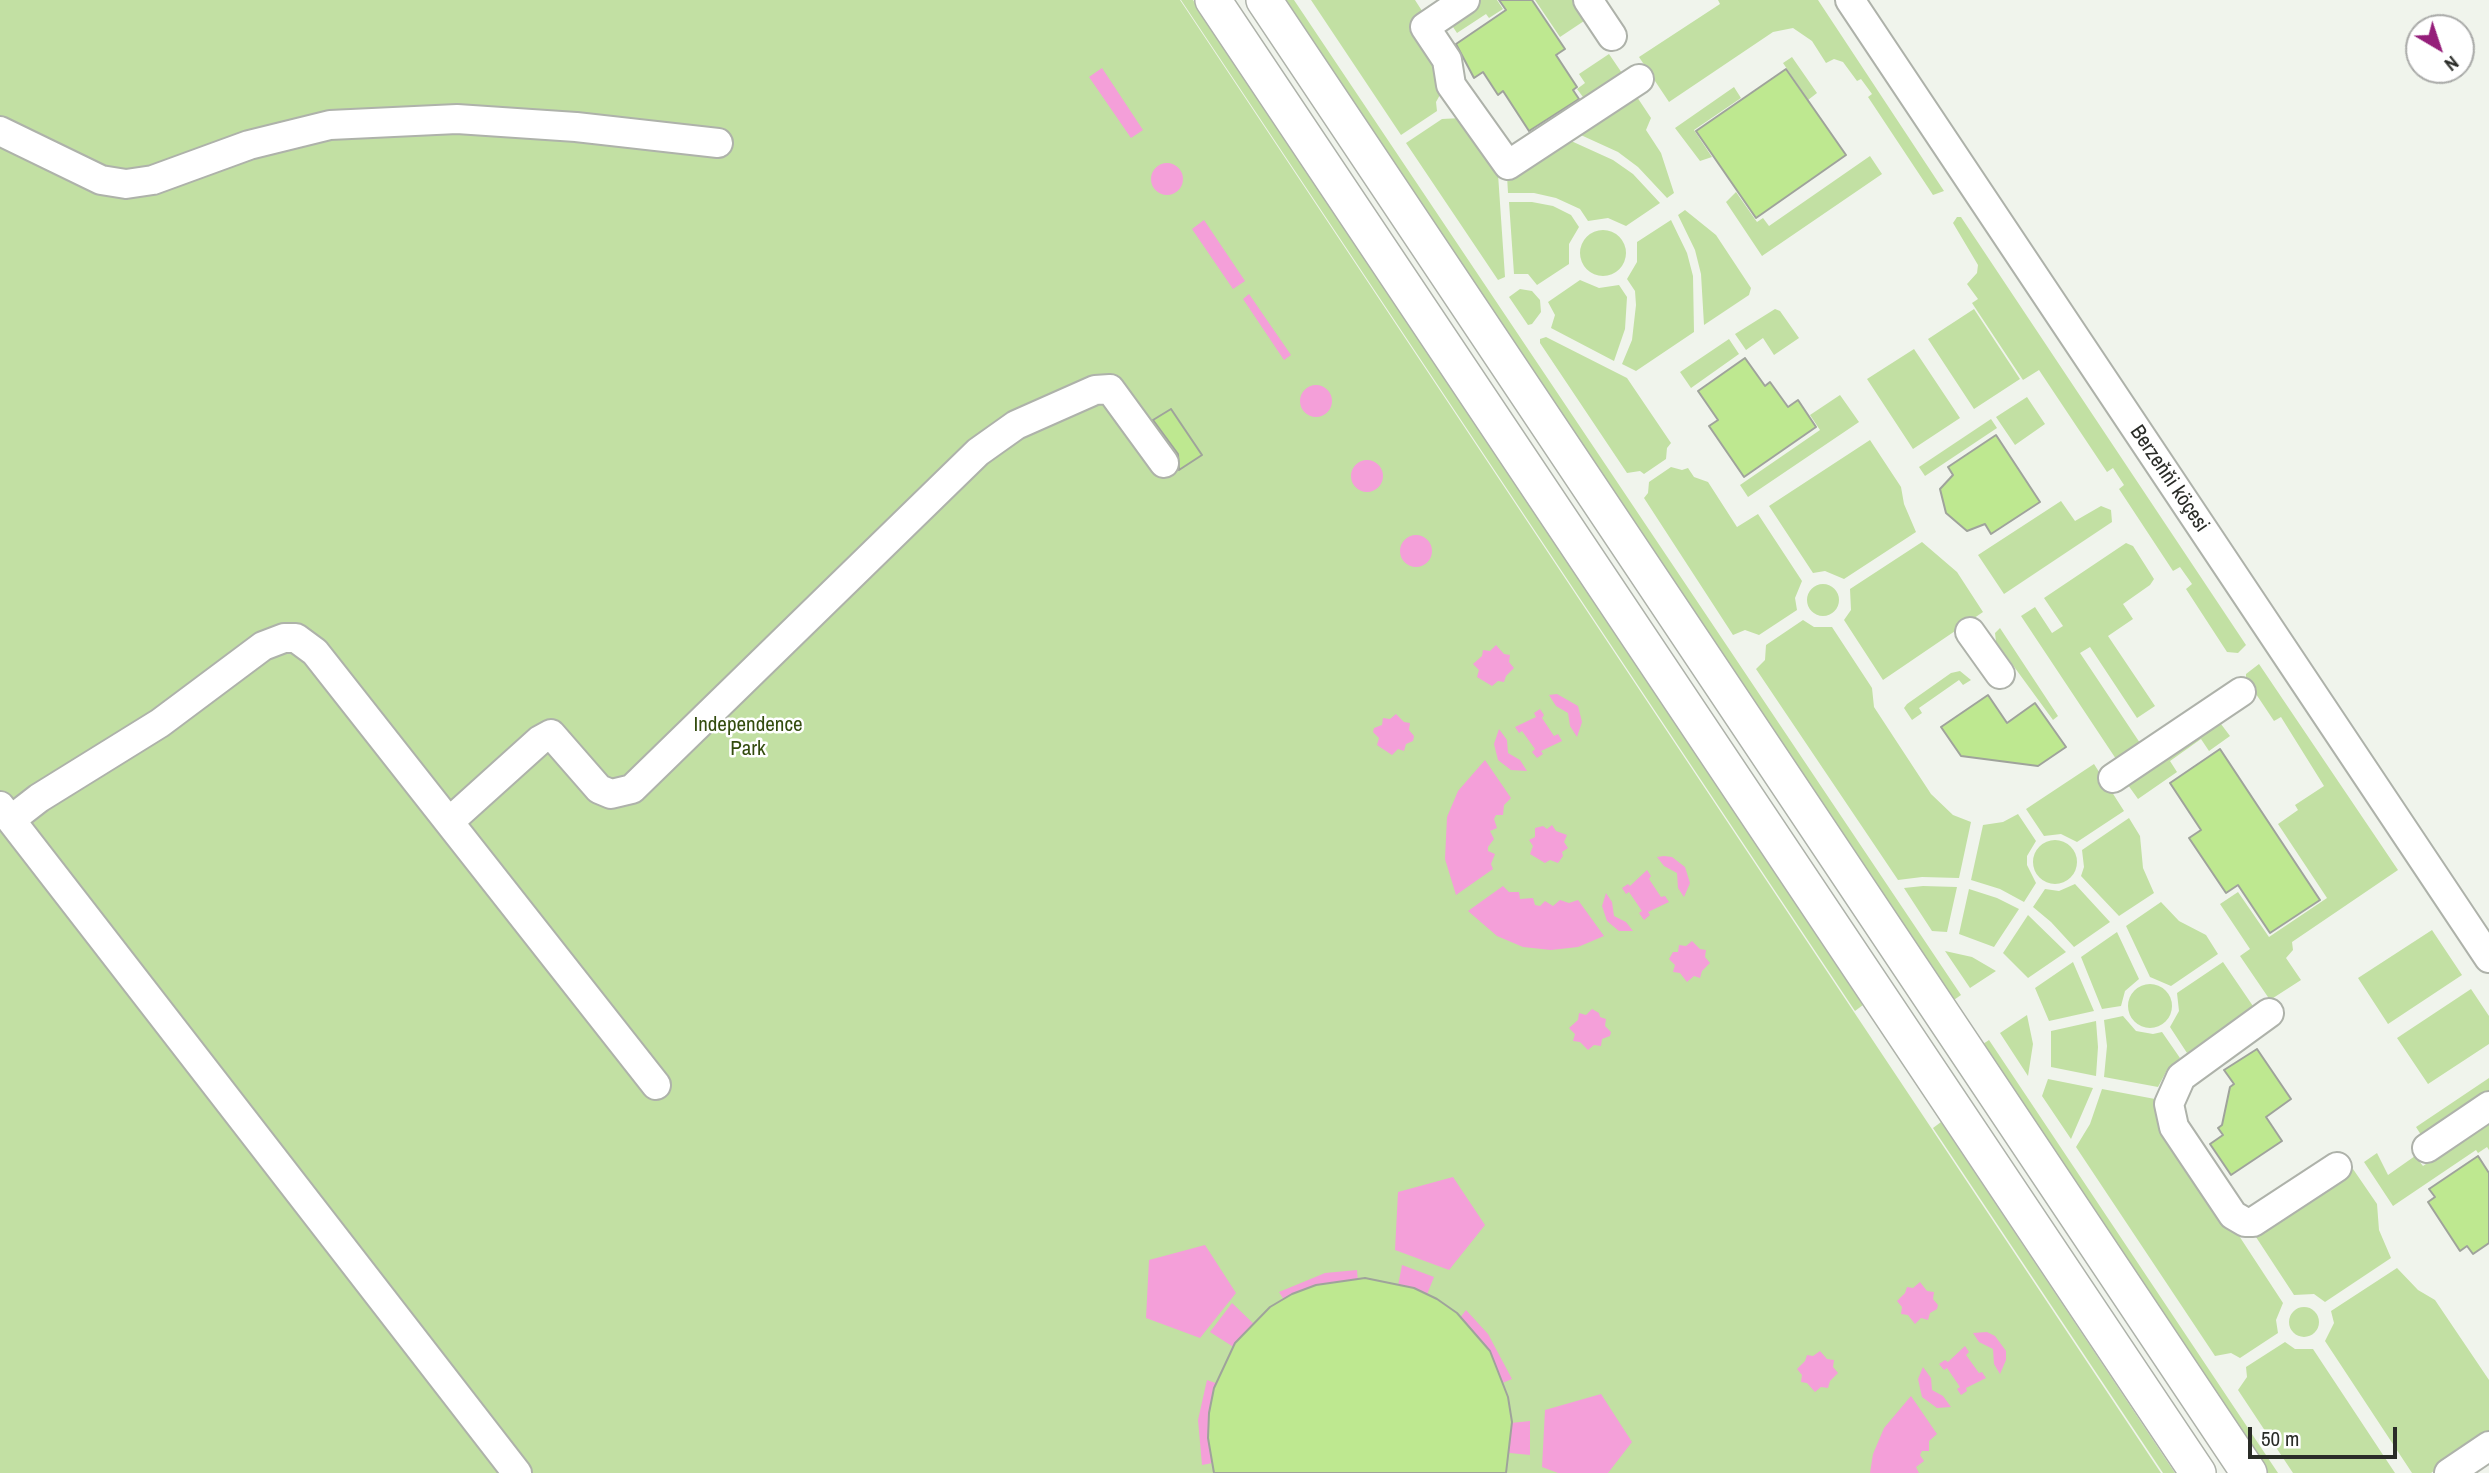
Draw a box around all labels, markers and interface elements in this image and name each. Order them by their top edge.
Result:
north arrow [2405,14,2475,84]
text: N [2439,50,2465,77]
street label: Berzeňňi köçesi [2124,421,2214,537]
park label: Independence Park [693,712,803,762]
scale bar [2251,1414,2400,1458]
text: 50 m [2261,1424,2299,1453]

